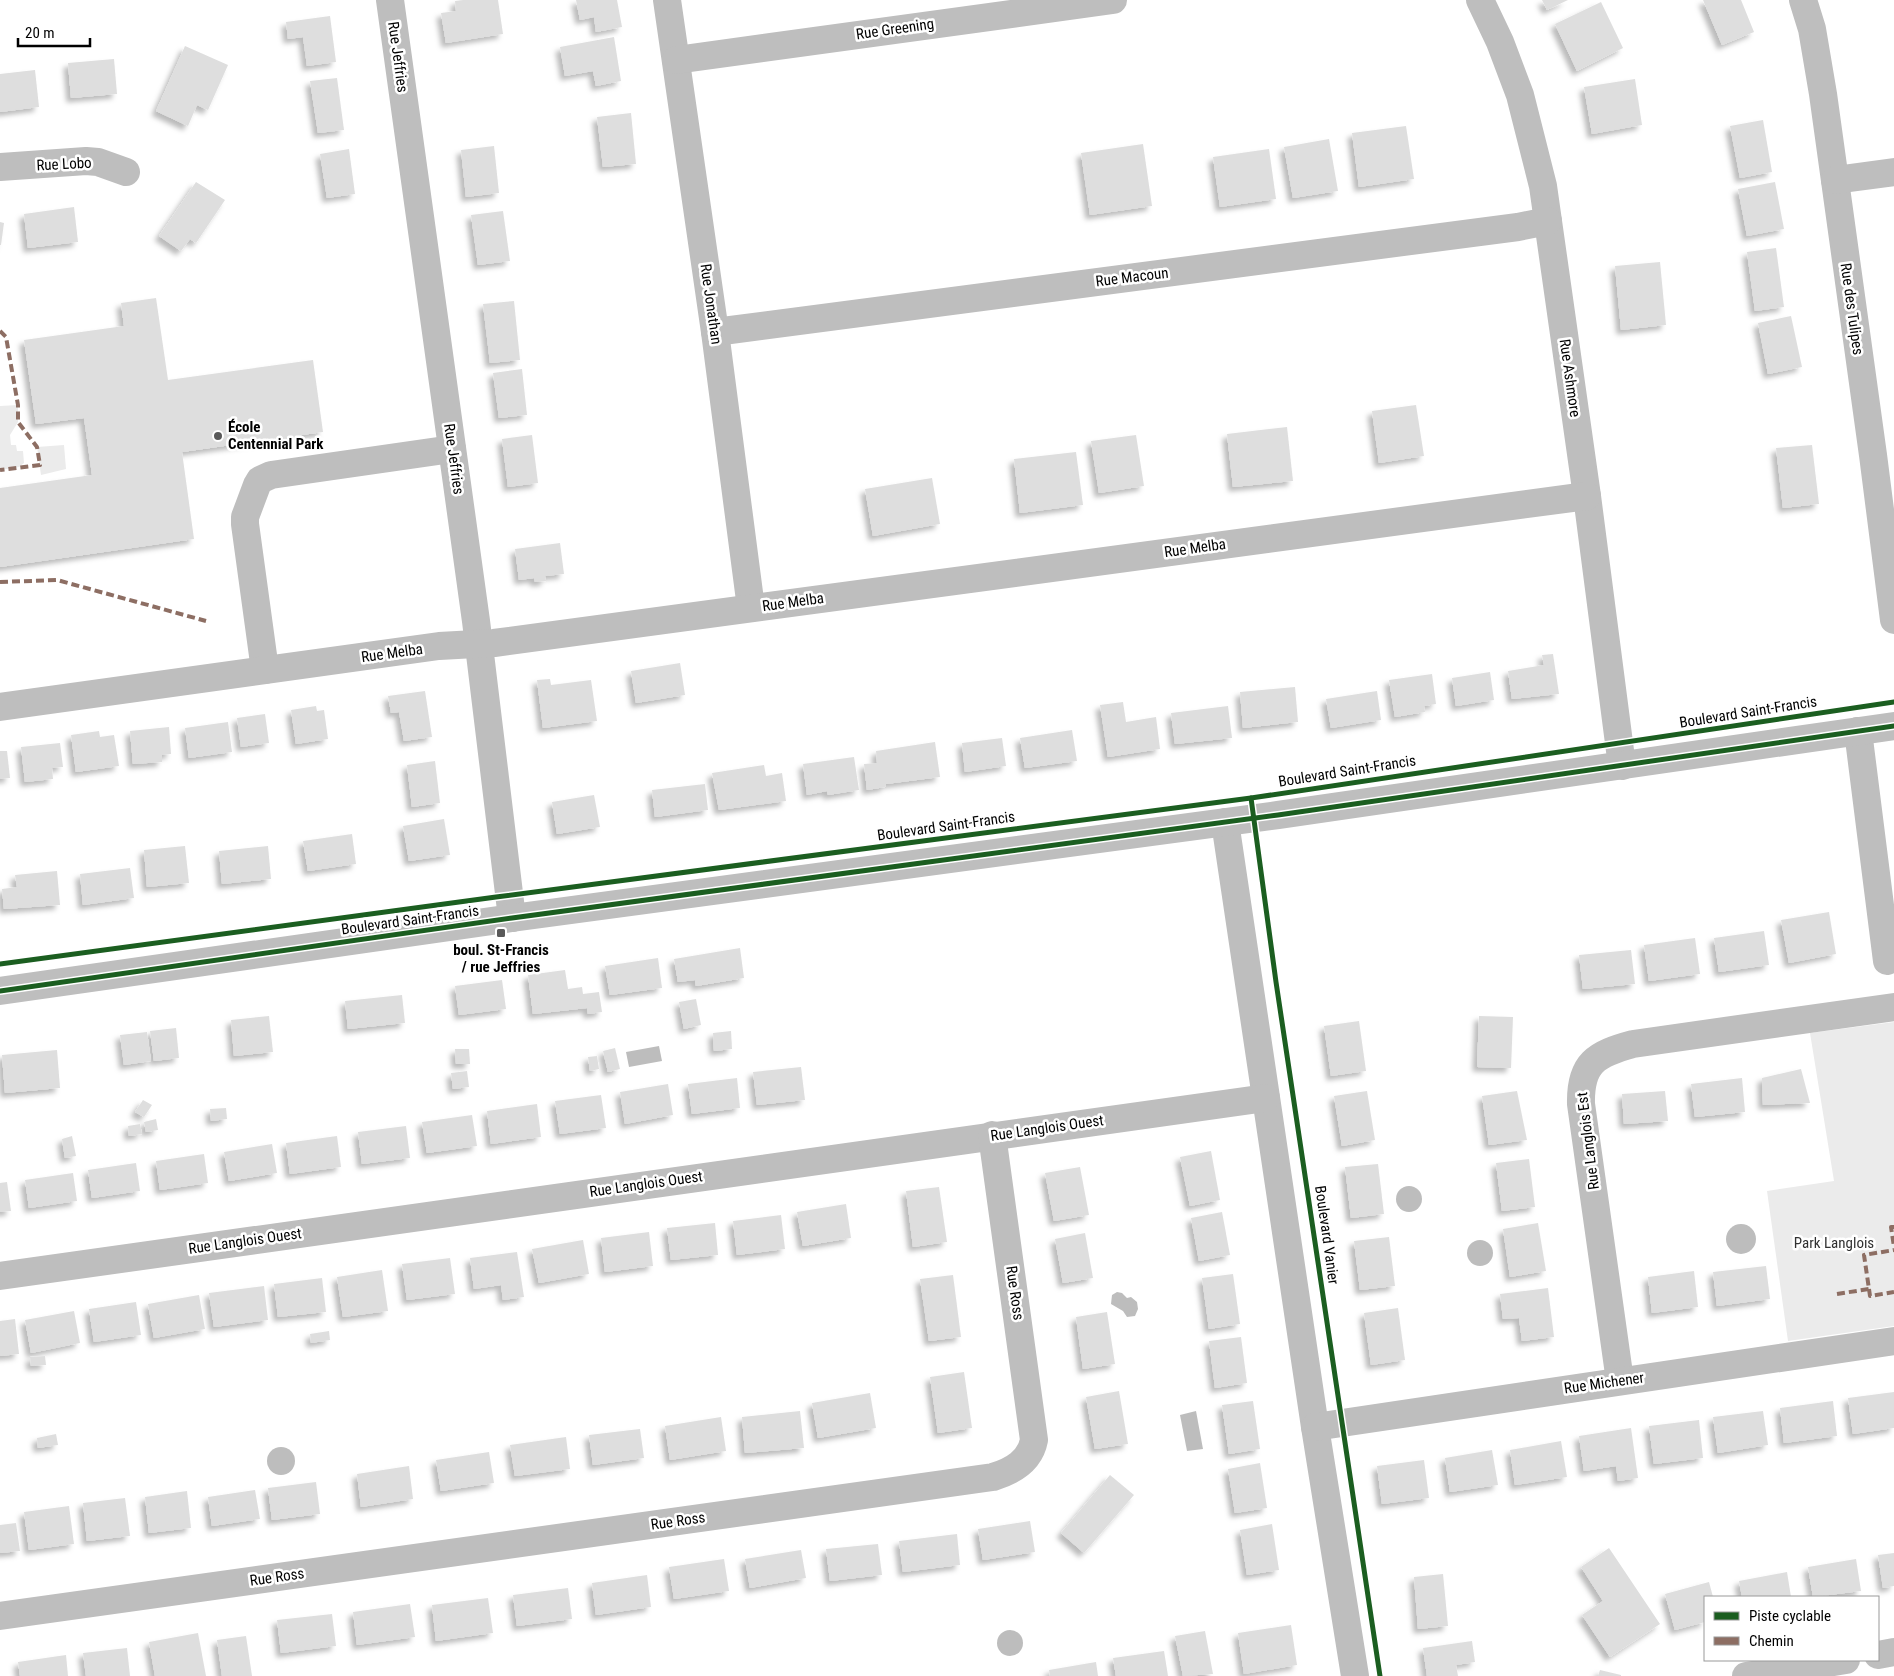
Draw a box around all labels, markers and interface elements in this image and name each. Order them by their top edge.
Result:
scale bar [18,15,90,47]
street label: Rue Greening [855,15,935,43]
street label: Rue Jeffries [384,20,412,94]
text: 20 m [25,24,55,42]
street label: Rue Lobo [36,154,92,174]
street label: Rue des Tulipes [1837,262,1867,356]
street label: Rue Jonathan [696,263,726,345]
street label: Rue Macoun [1095,264,1169,290]
street label: Rue Ashmore [1556,338,1584,418]
place label: École Centennial Park [228,418,324,453]
street label: Rue Jeffries [440,422,468,496]
marker: École Centennial Park [212,430,224,442]
street label: Rue Melba [1163,535,1227,561]
street label: Rue Melba [761,589,825,615]
street label: Rue Melba [360,640,424,666]
street label: Boulevard Saint-Francis [1678,692,1818,732]
street label: Boulevard Saint-Francis [1277,751,1417,791]
street label: Boulevard Saint-Francis [876,807,1016,845]
street label: Boulevard Saint-Francis [340,901,480,939]
marker: boul. St-Francis / rue Jeffries [495,927,507,939]
place label: boul. St-Francis / rue Jeffries [453,941,549,976]
street label: Rue Langlois Est [1573,1091,1603,1191]
street label: Rue Langlois Ouest [989,1111,1105,1145]
street label: Rue Langlois Ouest [588,1167,704,1201]
street label: Boulevard Vanier [1311,1184,1343,1286]
street label: Rue Langlois Ouest [187,1224,303,1258]
park label: Park Langlois [1794,1234,1874,1252]
street label: Rue Ross [1002,1265,1028,1322]
street label: Rue Michener [1563,1368,1646,1398]
street label: Rue Ross [650,1508,707,1534]
street label: Rue Ross [249,1564,306,1590]
legend [1704,1596,1879,1661]
text: Piste cyclable [1749,1607,1831,1625]
text: Chemin [1749,1632,1794,1650]

